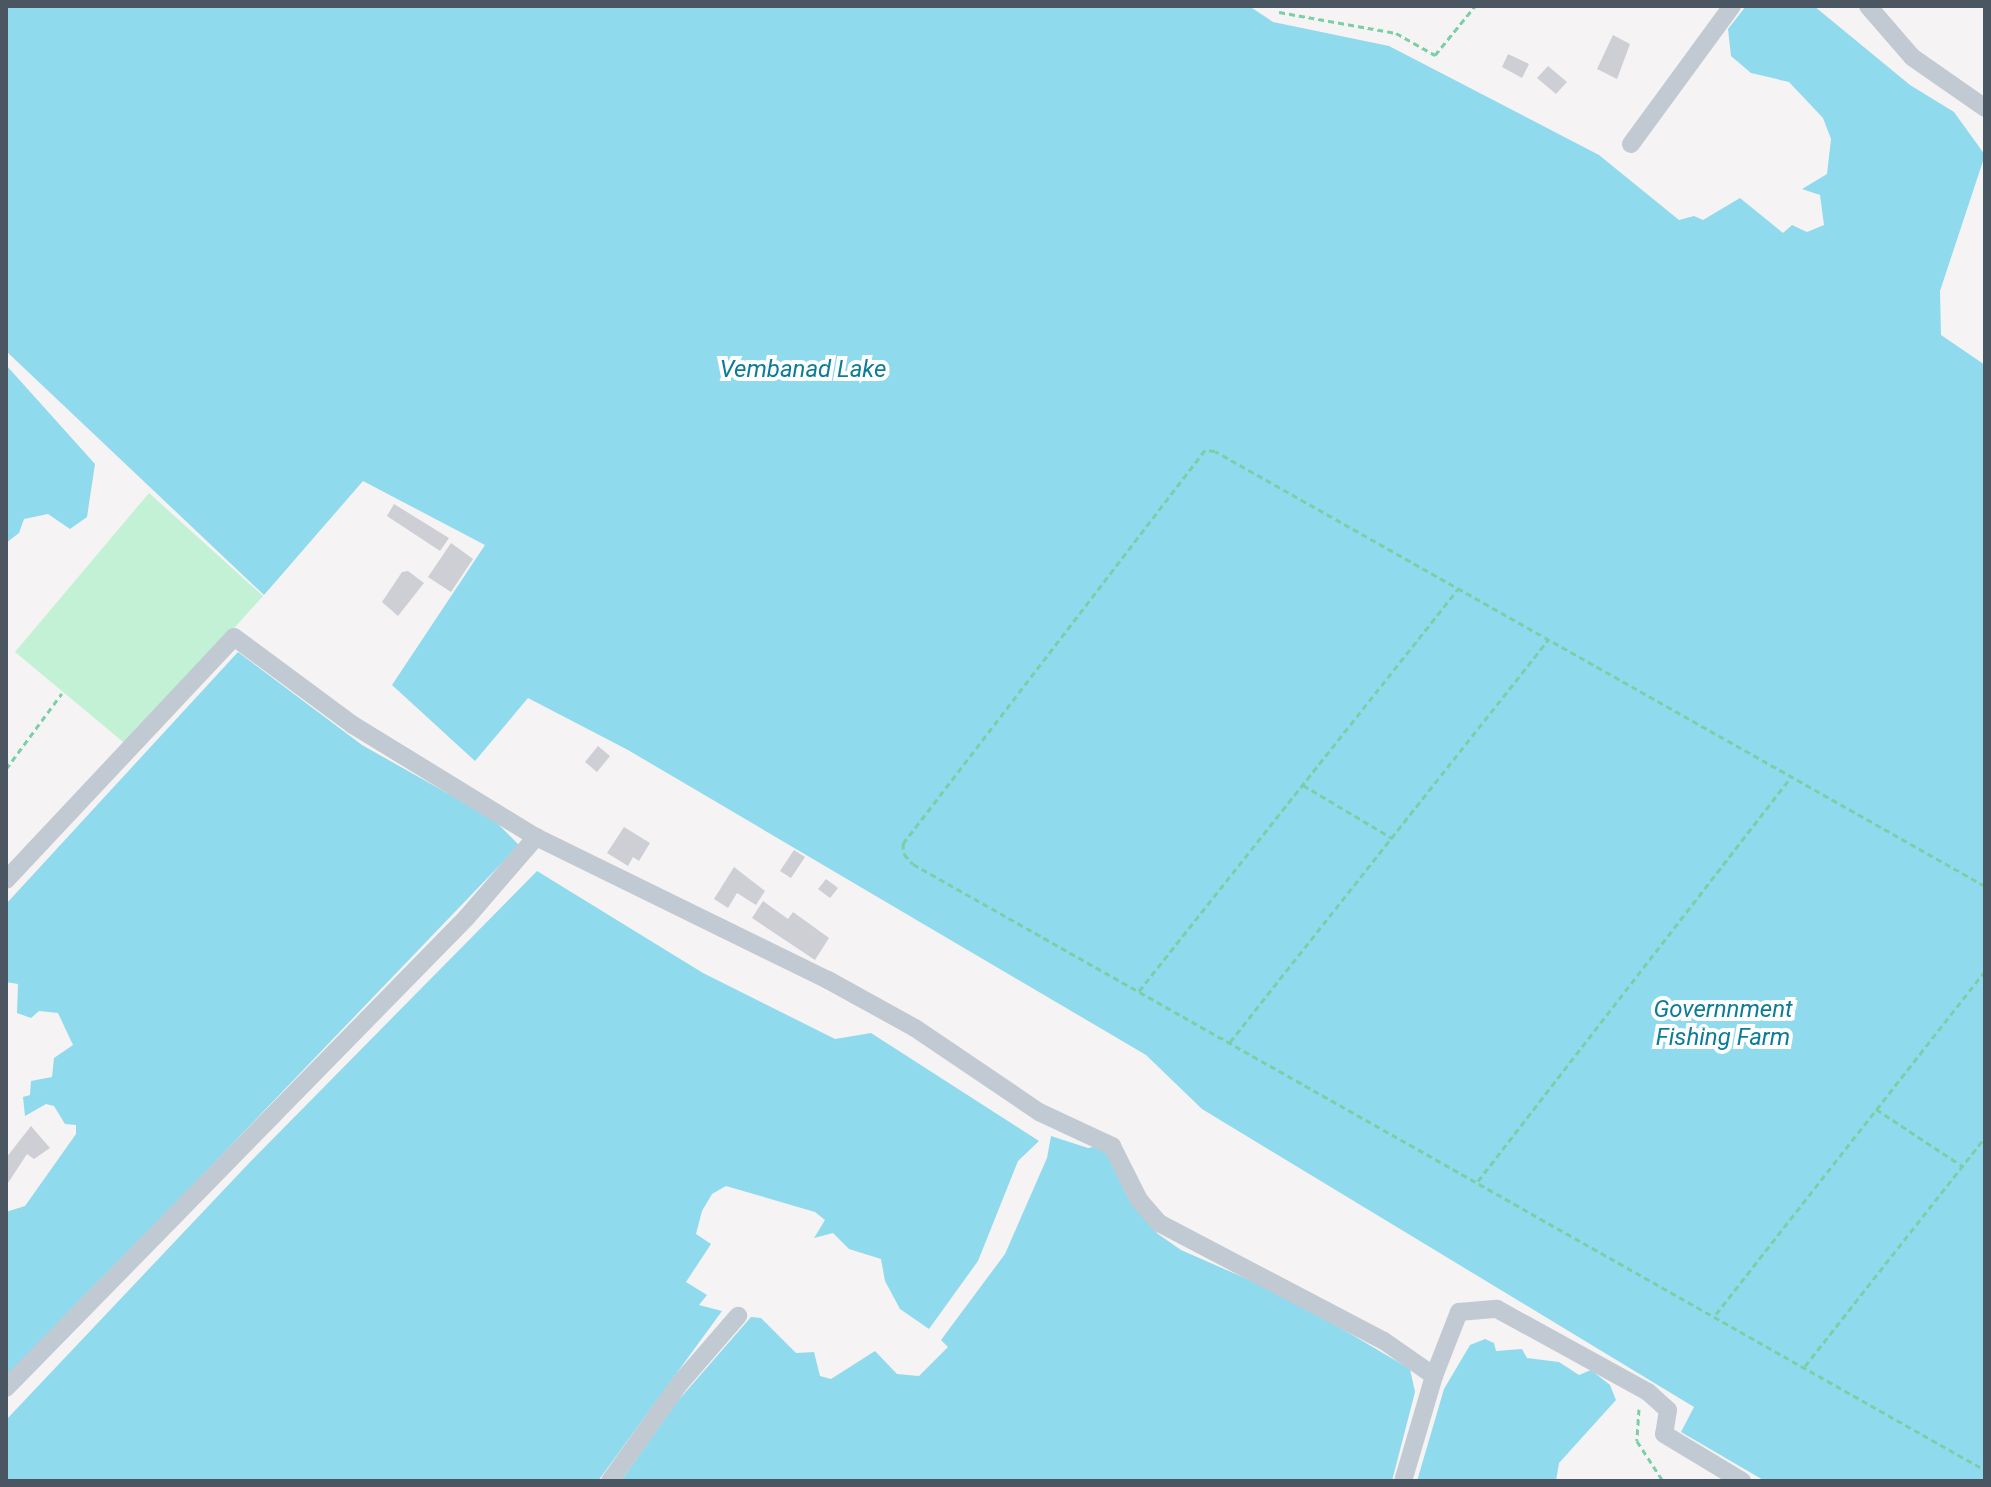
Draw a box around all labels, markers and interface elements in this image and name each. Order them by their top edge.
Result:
water label: Vembanad Lake [720,356,886,384]
water label: Governnment Fishing Farm [1653,996,1793,1052]

